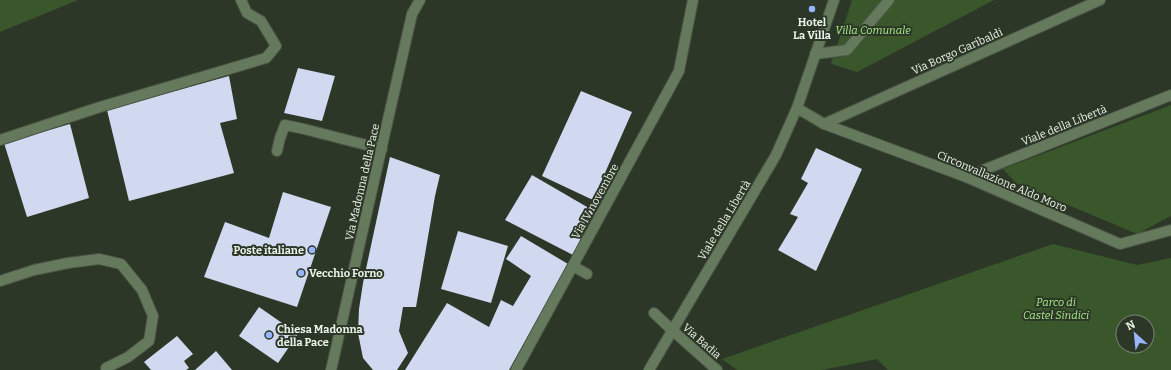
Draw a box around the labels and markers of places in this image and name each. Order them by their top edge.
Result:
marker: Hotel La Villa [807,4,817,14]
place label: Hotel La Villa [793,16,832,42]
place label: Poste italiane [233,244,304,257]
marker: Poste italiane [307,245,317,255]
place label: Vecchio Forno [309,267,383,280]
marker: Vecchio Forno [296,268,306,278]
place label: Chiesa Madonna della Pace [277,323,364,349]
marker: Chiesa Madonna della Pace [264,330,274,340]

